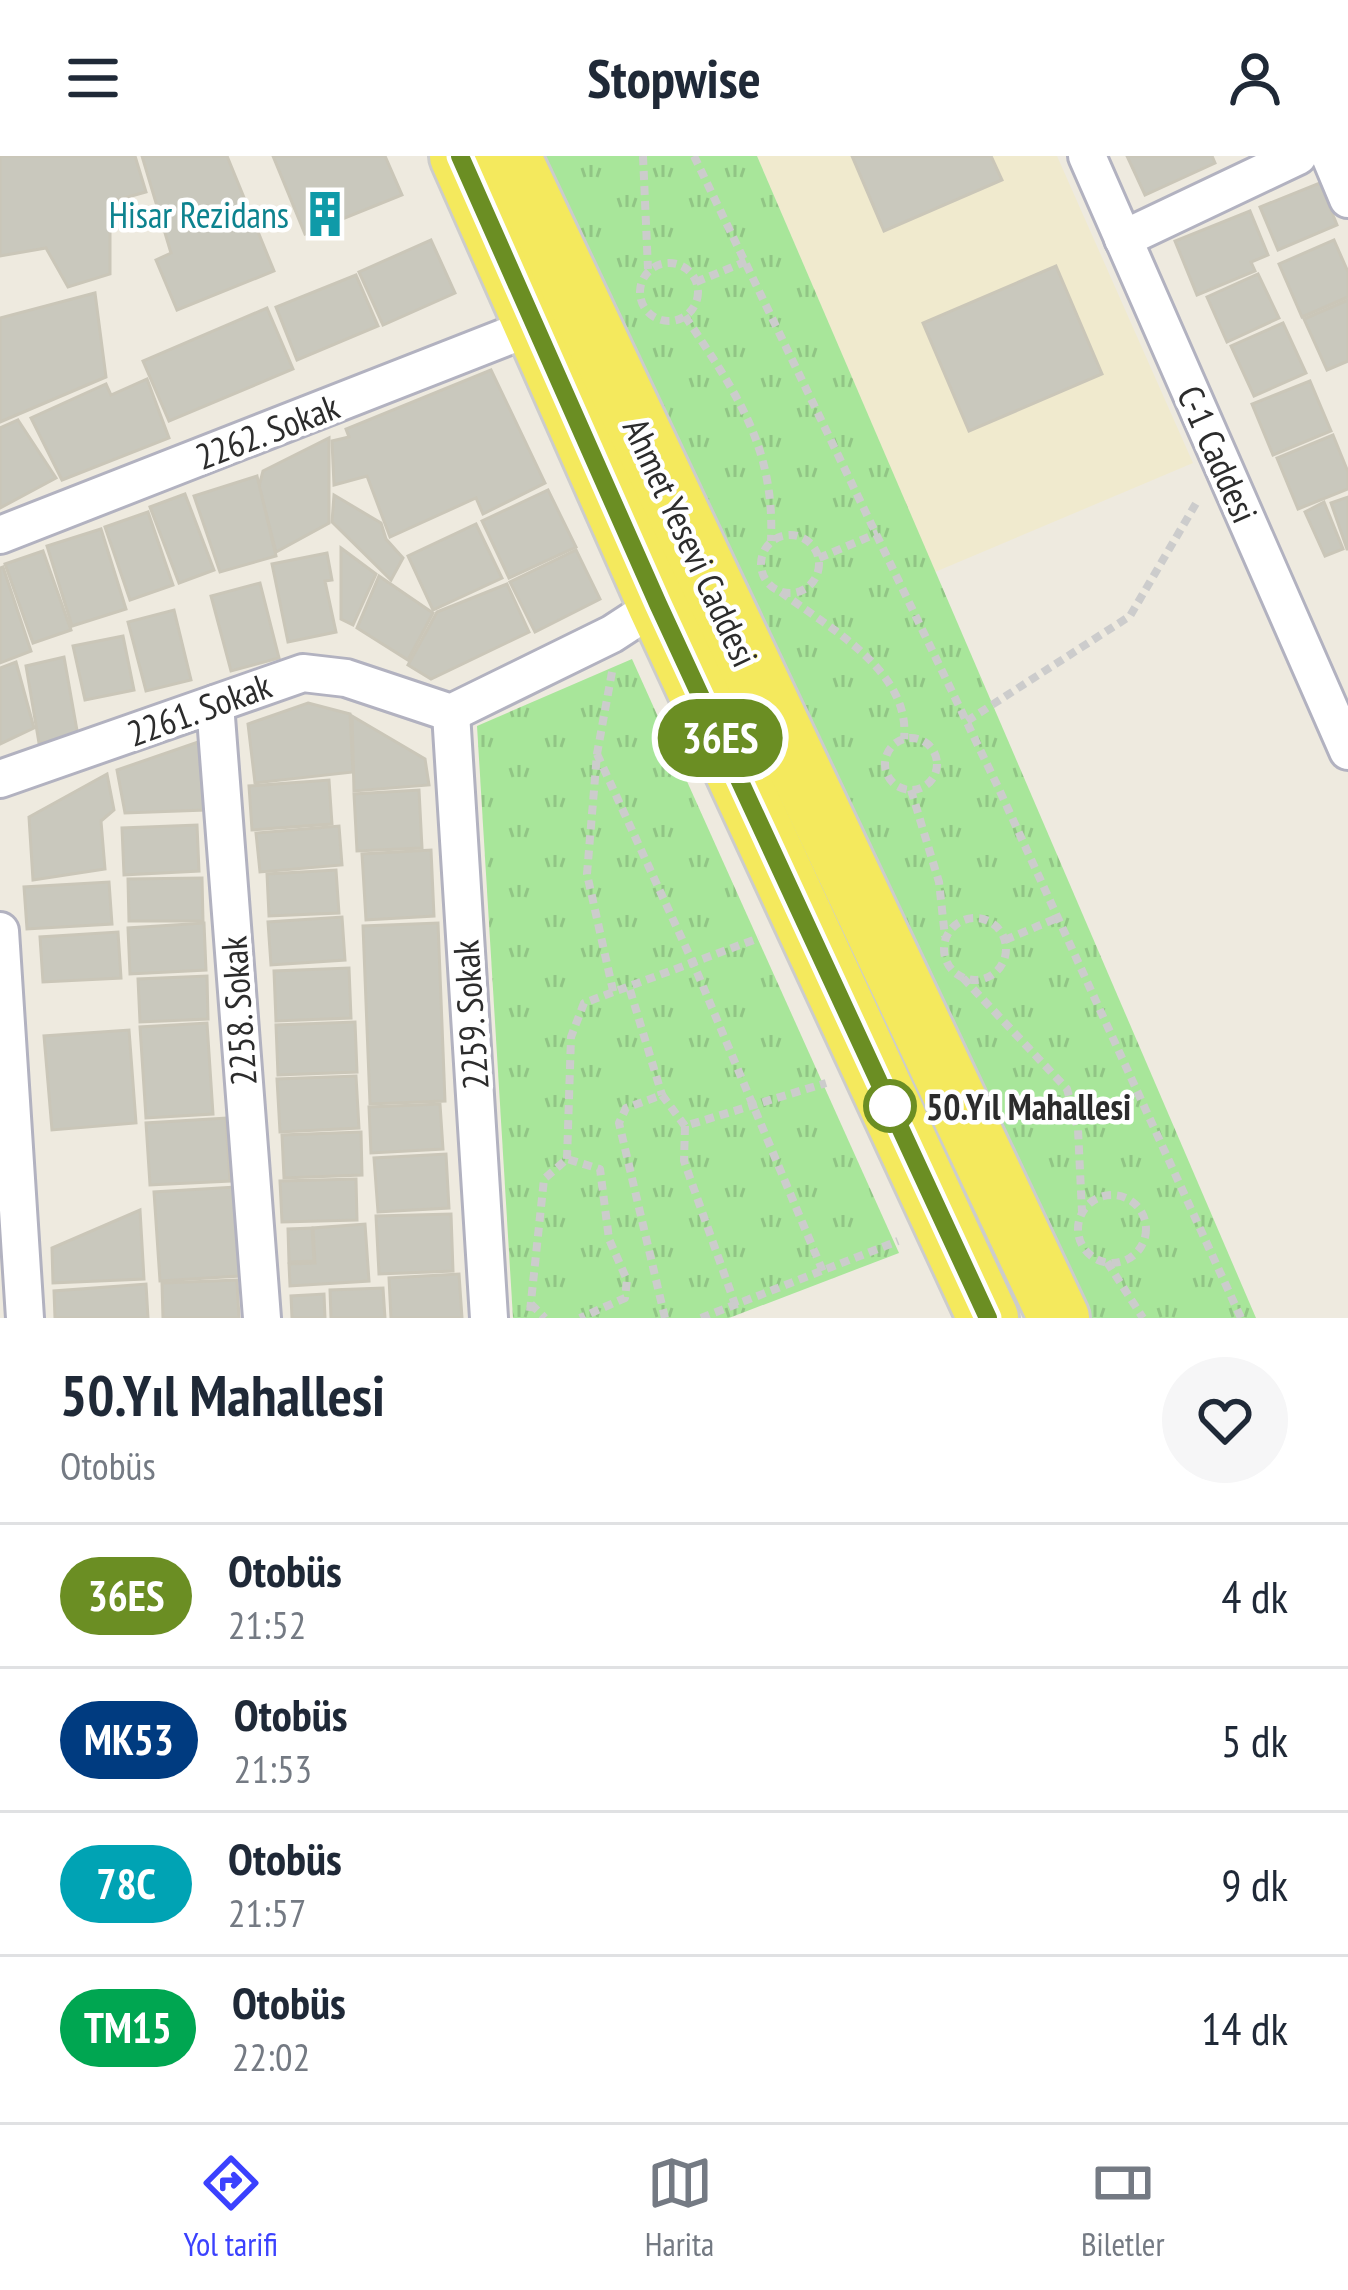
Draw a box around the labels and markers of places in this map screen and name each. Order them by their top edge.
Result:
building icon: Hisar Rezidans [300,189,350,239]
place label: Hisar Rezidans [109,191,289,238]
marker: 50.Yıl Mahallesi [865,1081,915,1131]
place label: 50.Yıl Mahallesi [926,1083,1131,1130]

